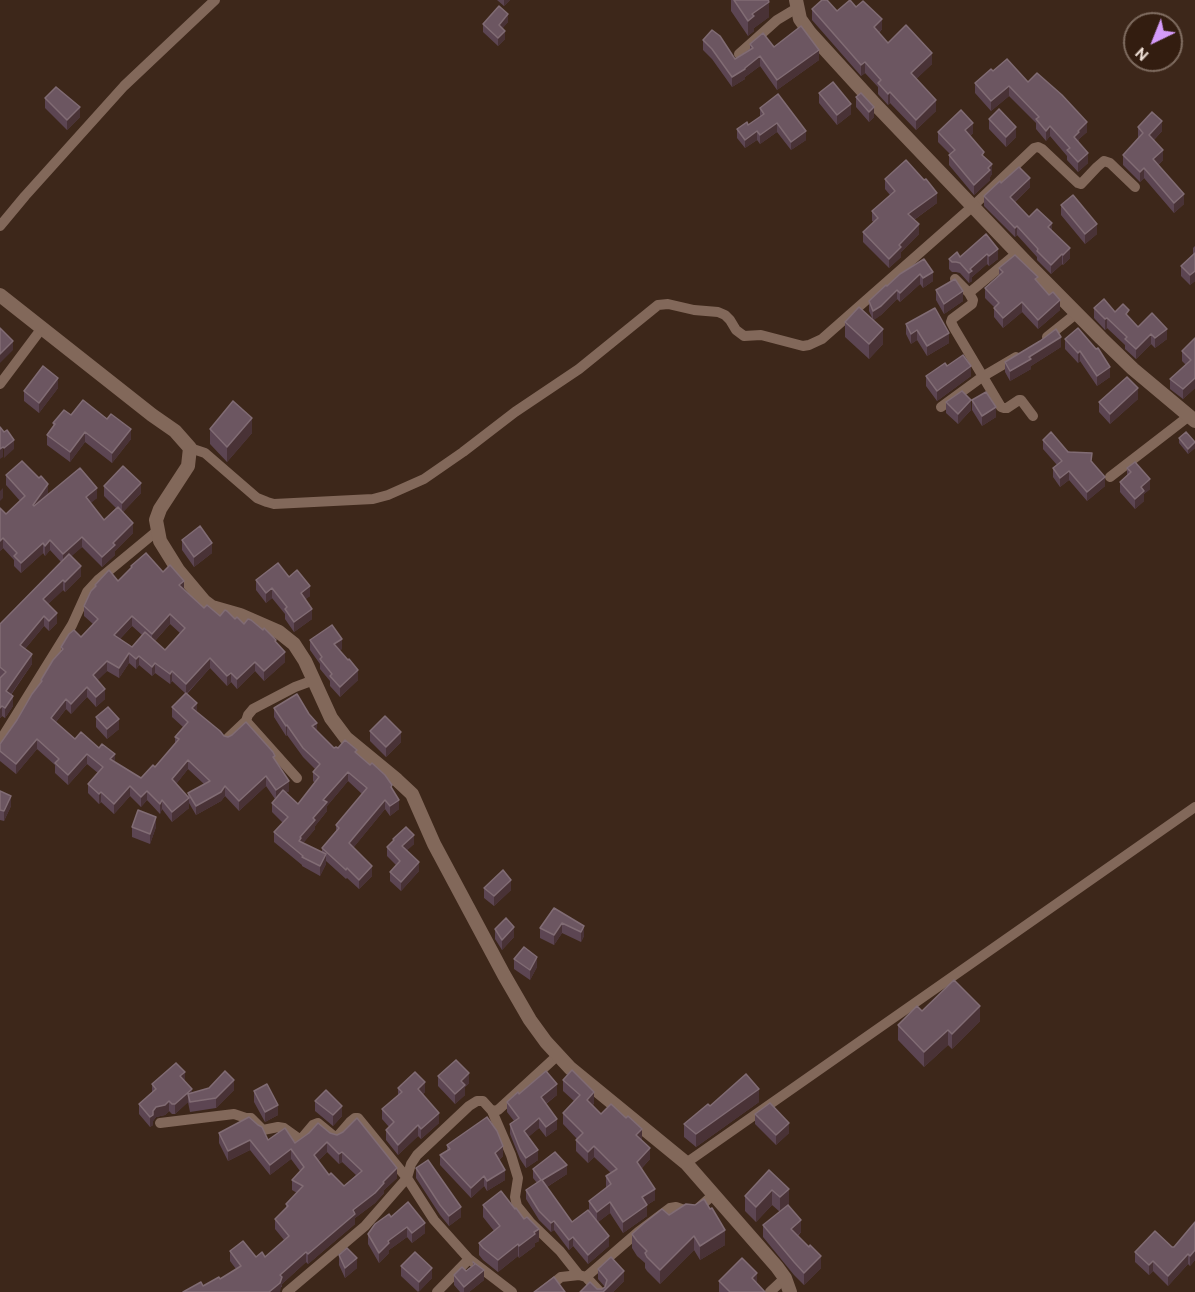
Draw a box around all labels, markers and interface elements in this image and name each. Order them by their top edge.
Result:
north arrow [1123,12,1183,72]
text: N [1131,43,1152,65]

